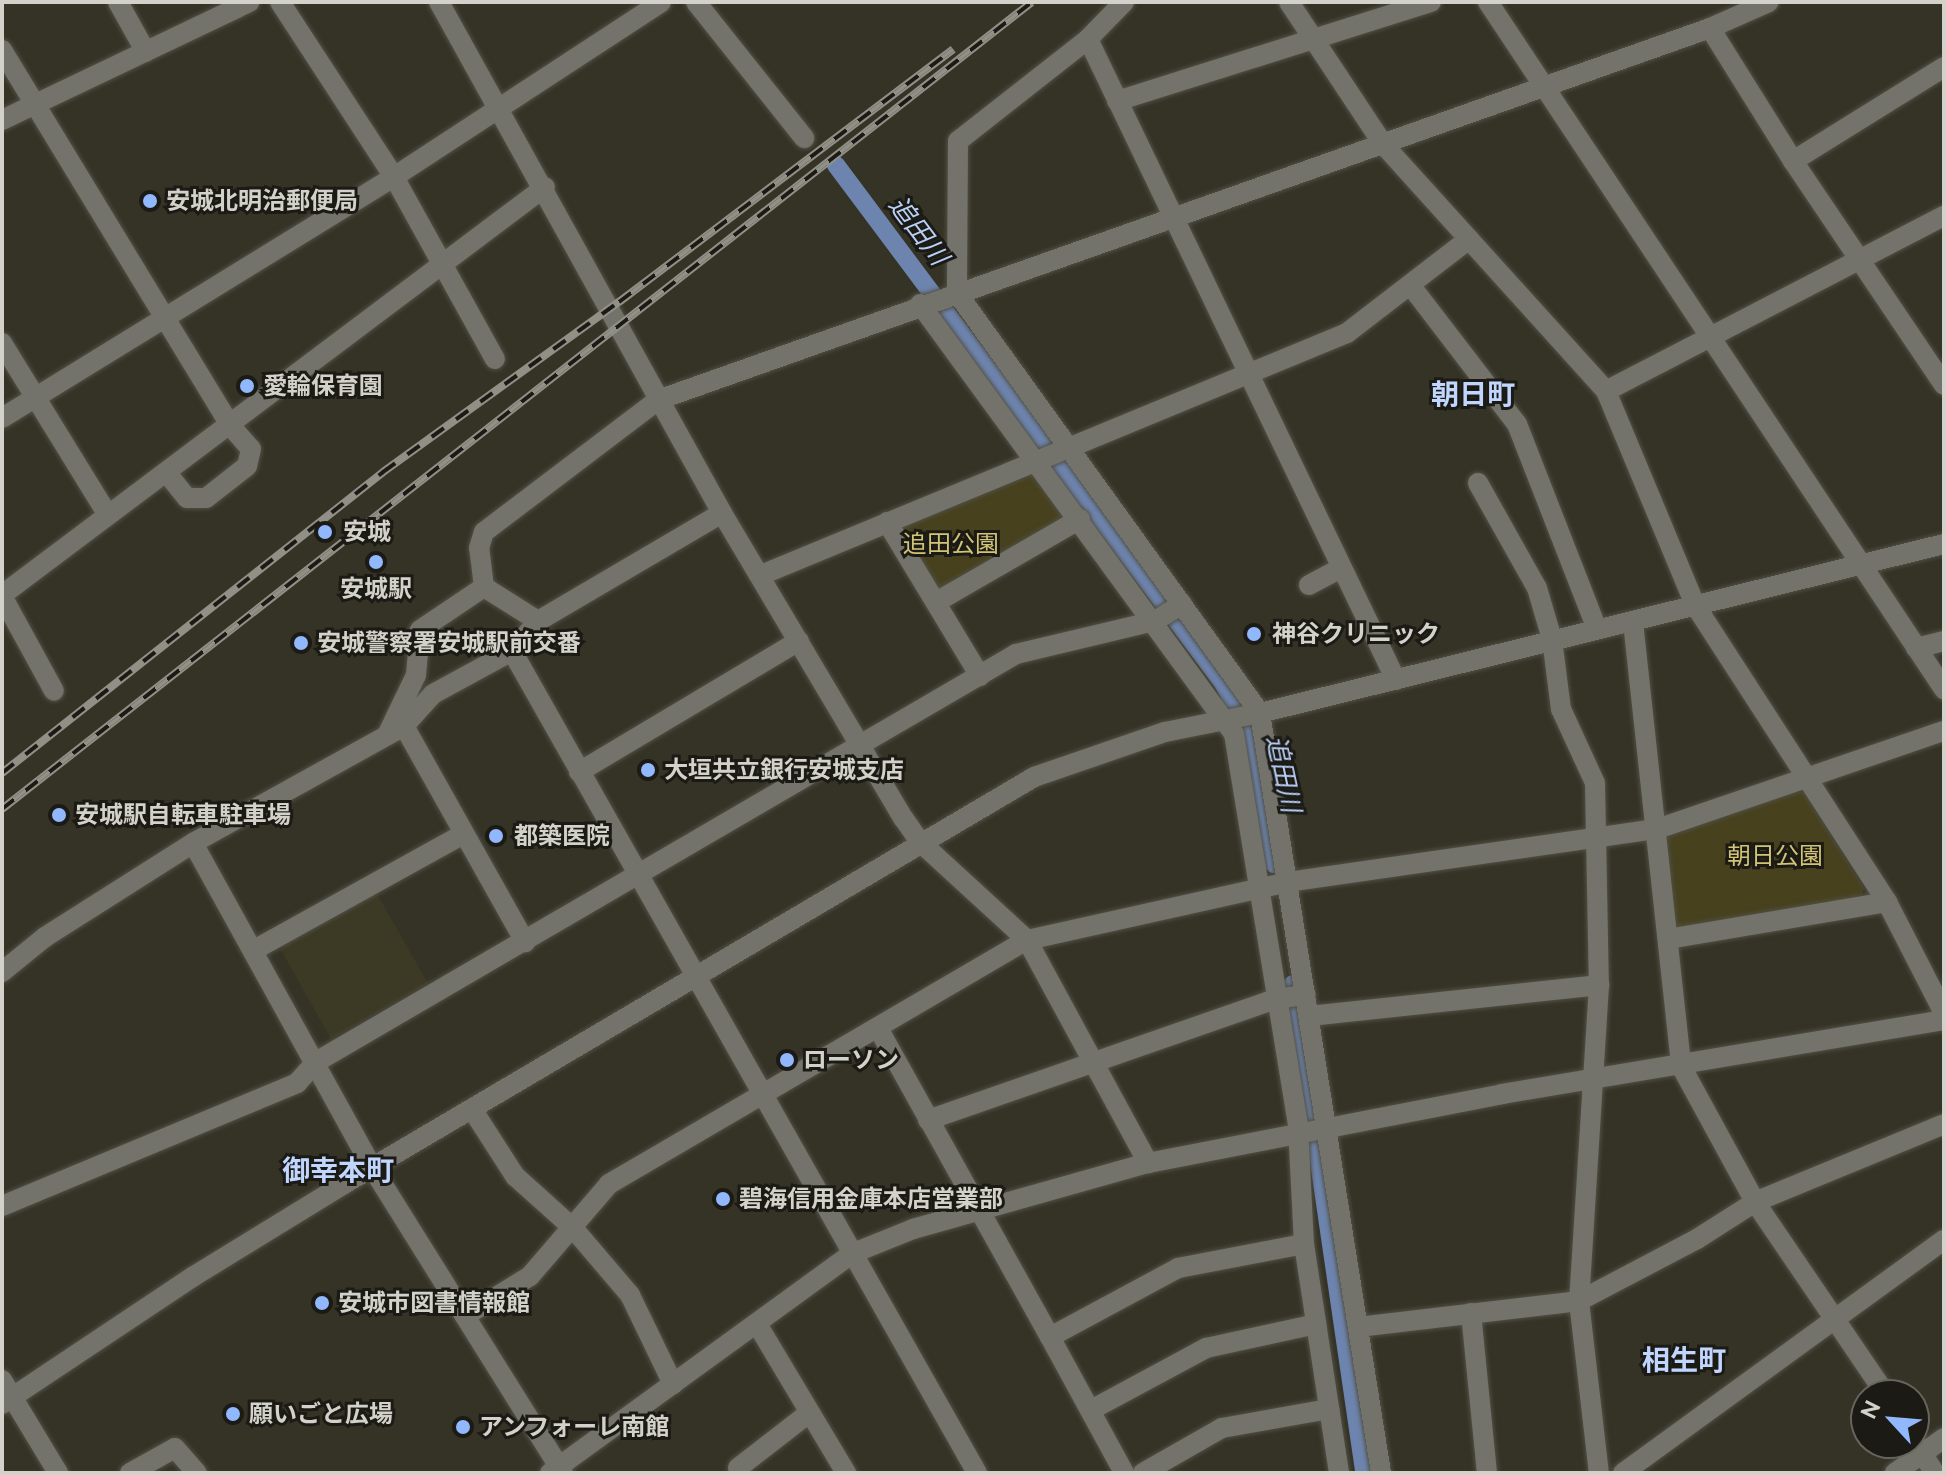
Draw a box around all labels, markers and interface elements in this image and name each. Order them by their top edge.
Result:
place label: 安城北明治郵便局 [166,187,358,215]
water label: 追田川 [882,190,954,272]
marker: 安城北明治郵便局 [141,192,159,210]
place label: 愛輪保育園 [263,372,383,400]
marker: 愛輪保育園 [238,377,256,395]
district label: 朝日町 [1431,378,1515,412]
place label: 安城 [343,518,391,546]
marker: 安城 [314,521,336,543]
park label: 追田公園 [903,530,999,558]
marker: 安城駅 [367,553,385,571]
place label: 安城駅 [340,575,412,603]
place label: 神谷クリニック [1272,620,1440,648]
marker: 神谷クリニック [1243,623,1265,645]
place label: 安城警察署安城駅前交番 [317,629,581,657]
marker: 安城警察署安城駅前交番 [292,634,310,652]
water label: 追田川 [1260,733,1306,815]
place label: 大垣共立銀行安城支店 [664,756,904,784]
marker: 大垣共立銀行安城支店 [639,761,657,779]
place label: 安城駅自転車駐車場 [75,801,291,829]
marker: 安城駅自転車駐車場 [50,806,68,824]
place label: 都築医院 [514,822,610,850]
marker: 都築医院 [485,825,507,847]
park label: 朝日公園 [1727,842,1823,870]
place label: ローソン [803,1046,899,1074]
marker: ローソン [778,1051,796,1069]
district label: 御幸本町 [282,1154,394,1188]
place label: 碧海信用金庫本店営業部 [739,1185,1003,1213]
marker: 碧海信用金庫本店営業部 [714,1190,732,1208]
place label: 安城市図書情報館 [338,1289,530,1317]
marker: 安城市図書情報館 [313,1294,331,1312]
district label: 相生町 [1642,1344,1726,1378]
north arrow [1850,1379,1930,1459]
text: N [1855,1396,1886,1423]
place label: 願いごと広場 [249,1400,393,1428]
marker: 願いごと広場 [224,1405,242,1423]
place label: アンフォーレ南館 [479,1413,671,1441]
marker: アンフォーレ南館 [454,1418,472,1436]

